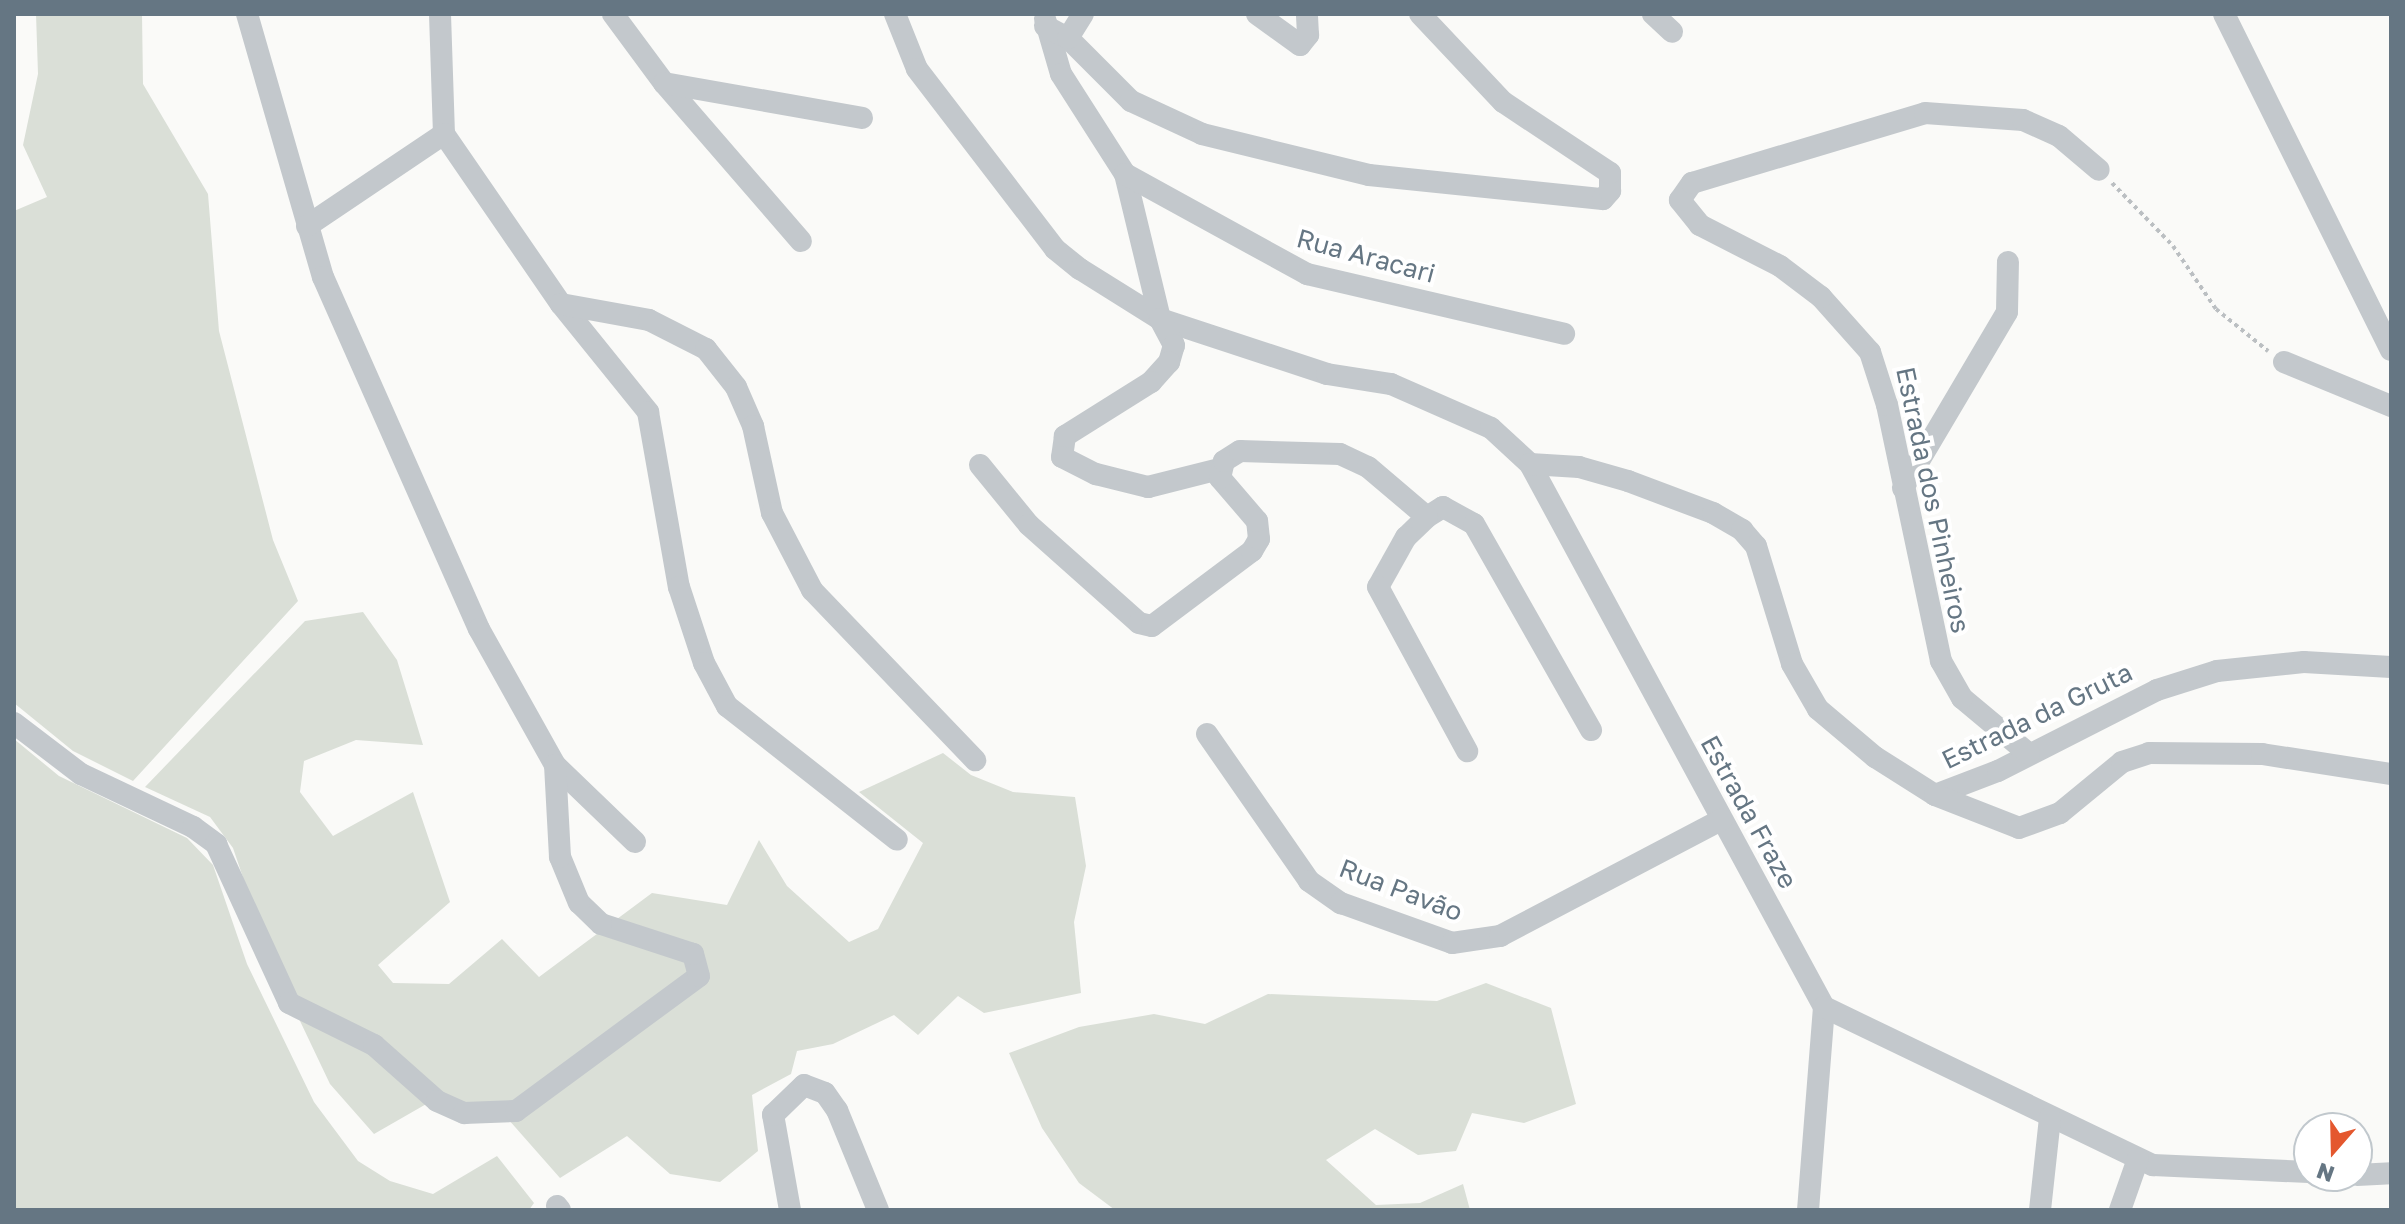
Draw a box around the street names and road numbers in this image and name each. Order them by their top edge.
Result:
street label: Rua Aracari [1293,223,1439,289]
street label: Estrada dos Pinheiros [1890,364,1976,636]
street label: Estrada da Gruta [1937,656,2137,776]
street label: Estrada Fraze [1694,730,1804,894]
street label: Rua Pavão [1335,852,1467,928]

